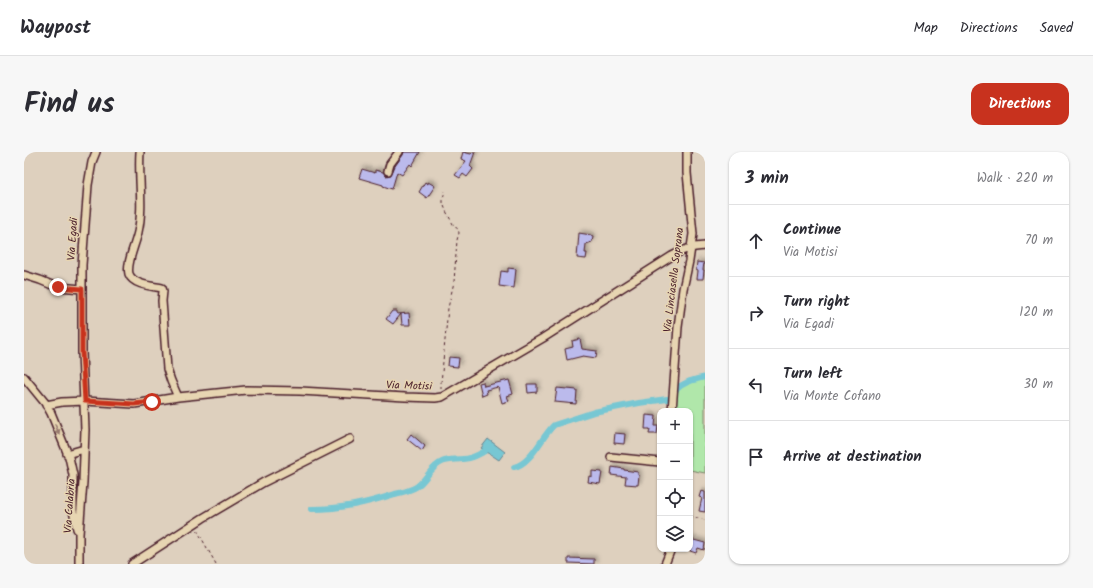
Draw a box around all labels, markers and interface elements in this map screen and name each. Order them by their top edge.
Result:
text: Waypost [20,13,91,43]
text: Map [913,17,938,39]
text: Directions [960,17,1018,39]
text: Saved [1040,17,1073,39]
text: Find us [24,82,115,127]
button: Directions [971,83,1069,125]
text: 3 min [745,165,789,192]
text: Walk · 220 m [977,168,1053,189]
street label: Via Egadi [63,217,84,261]
text: Continue [783,218,841,242]
street label: Via Linciasella Soprana [659,226,689,334]
icon: ahead [745,230,767,252]
text: 70 m [1025,230,1053,251]
text: Via Motisi [783,242,837,263]
route end [49,278,67,296]
text: Turn right [783,290,850,314]
icon: right [745,302,767,324]
text: 120 m [1019,302,1053,323]
text: Via Egadi [783,314,834,335]
text: Turn left [783,362,843,386]
icon: left [745,374,767,396]
text: 30 m [1024,374,1053,395]
street label: Via Motisi [386,376,433,396]
text: Via Monte Cofano [783,386,881,407]
route start [143,393,161,411]
map controls [657,408,693,552]
button: + [657,408,693,444]
one-way arrow [54,423,60,435]
button: − [657,444,693,480]
text: Arrive at destination [783,445,922,469]
icon: arrive [745,446,767,468]
street label: Via Calabria [59,478,81,534]
button: locate [657,480,693,516]
button: layers [657,516,693,552]

